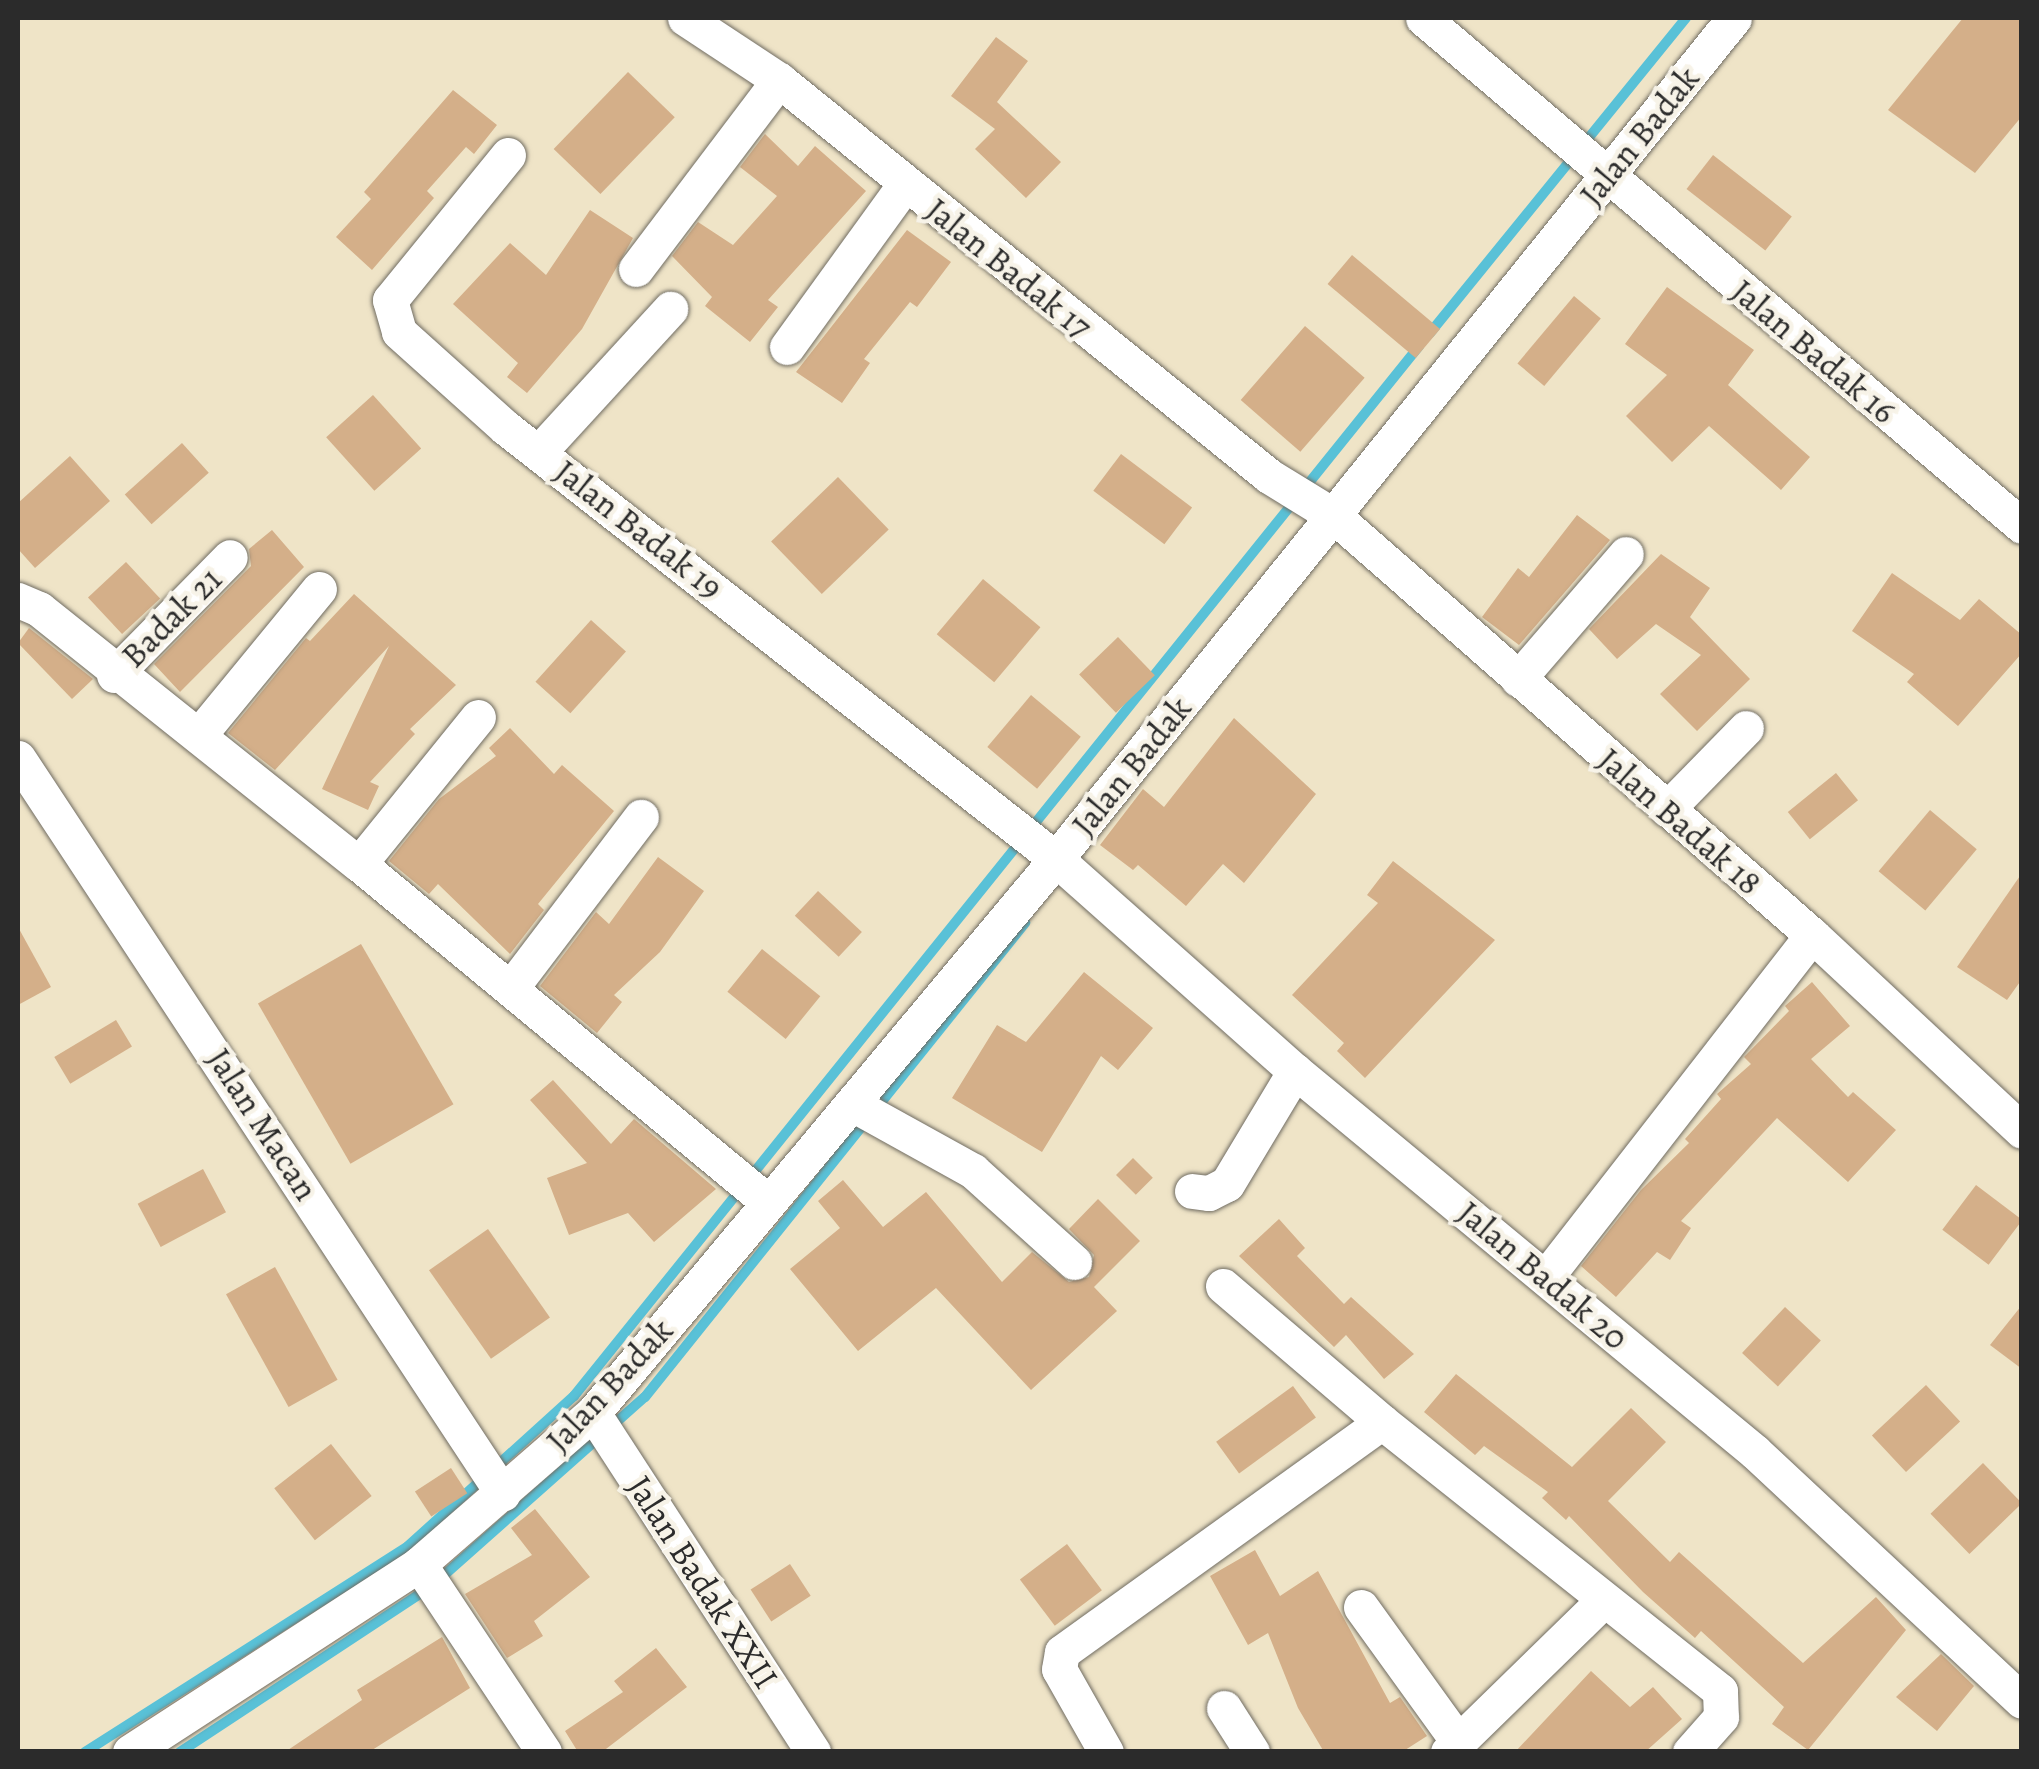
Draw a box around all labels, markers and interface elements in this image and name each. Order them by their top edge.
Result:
street label: Jalan Badak [1570,58,1708,214]
street label: Jalan Badak 17 [918,188,1100,348]
street label: Jalan Badak 16 [1723,270,1905,432]
street label: Jalan Badak 19 [546,450,732,608]
street label: Badak 21 [112,558,230,676]
street label: Jalan Badak [1062,688,1200,844]
street label: Jalan Badak 18 [1590,738,1770,904]
street label: Jalan Macan [198,1040,328,1208]
street label: Jalan Badak 20 [1449,1192,1637,1358]
street label: Jalan Badak [537,1309,681,1461]
street label: Jalan Badak XXII [619,1468,787,1696]

